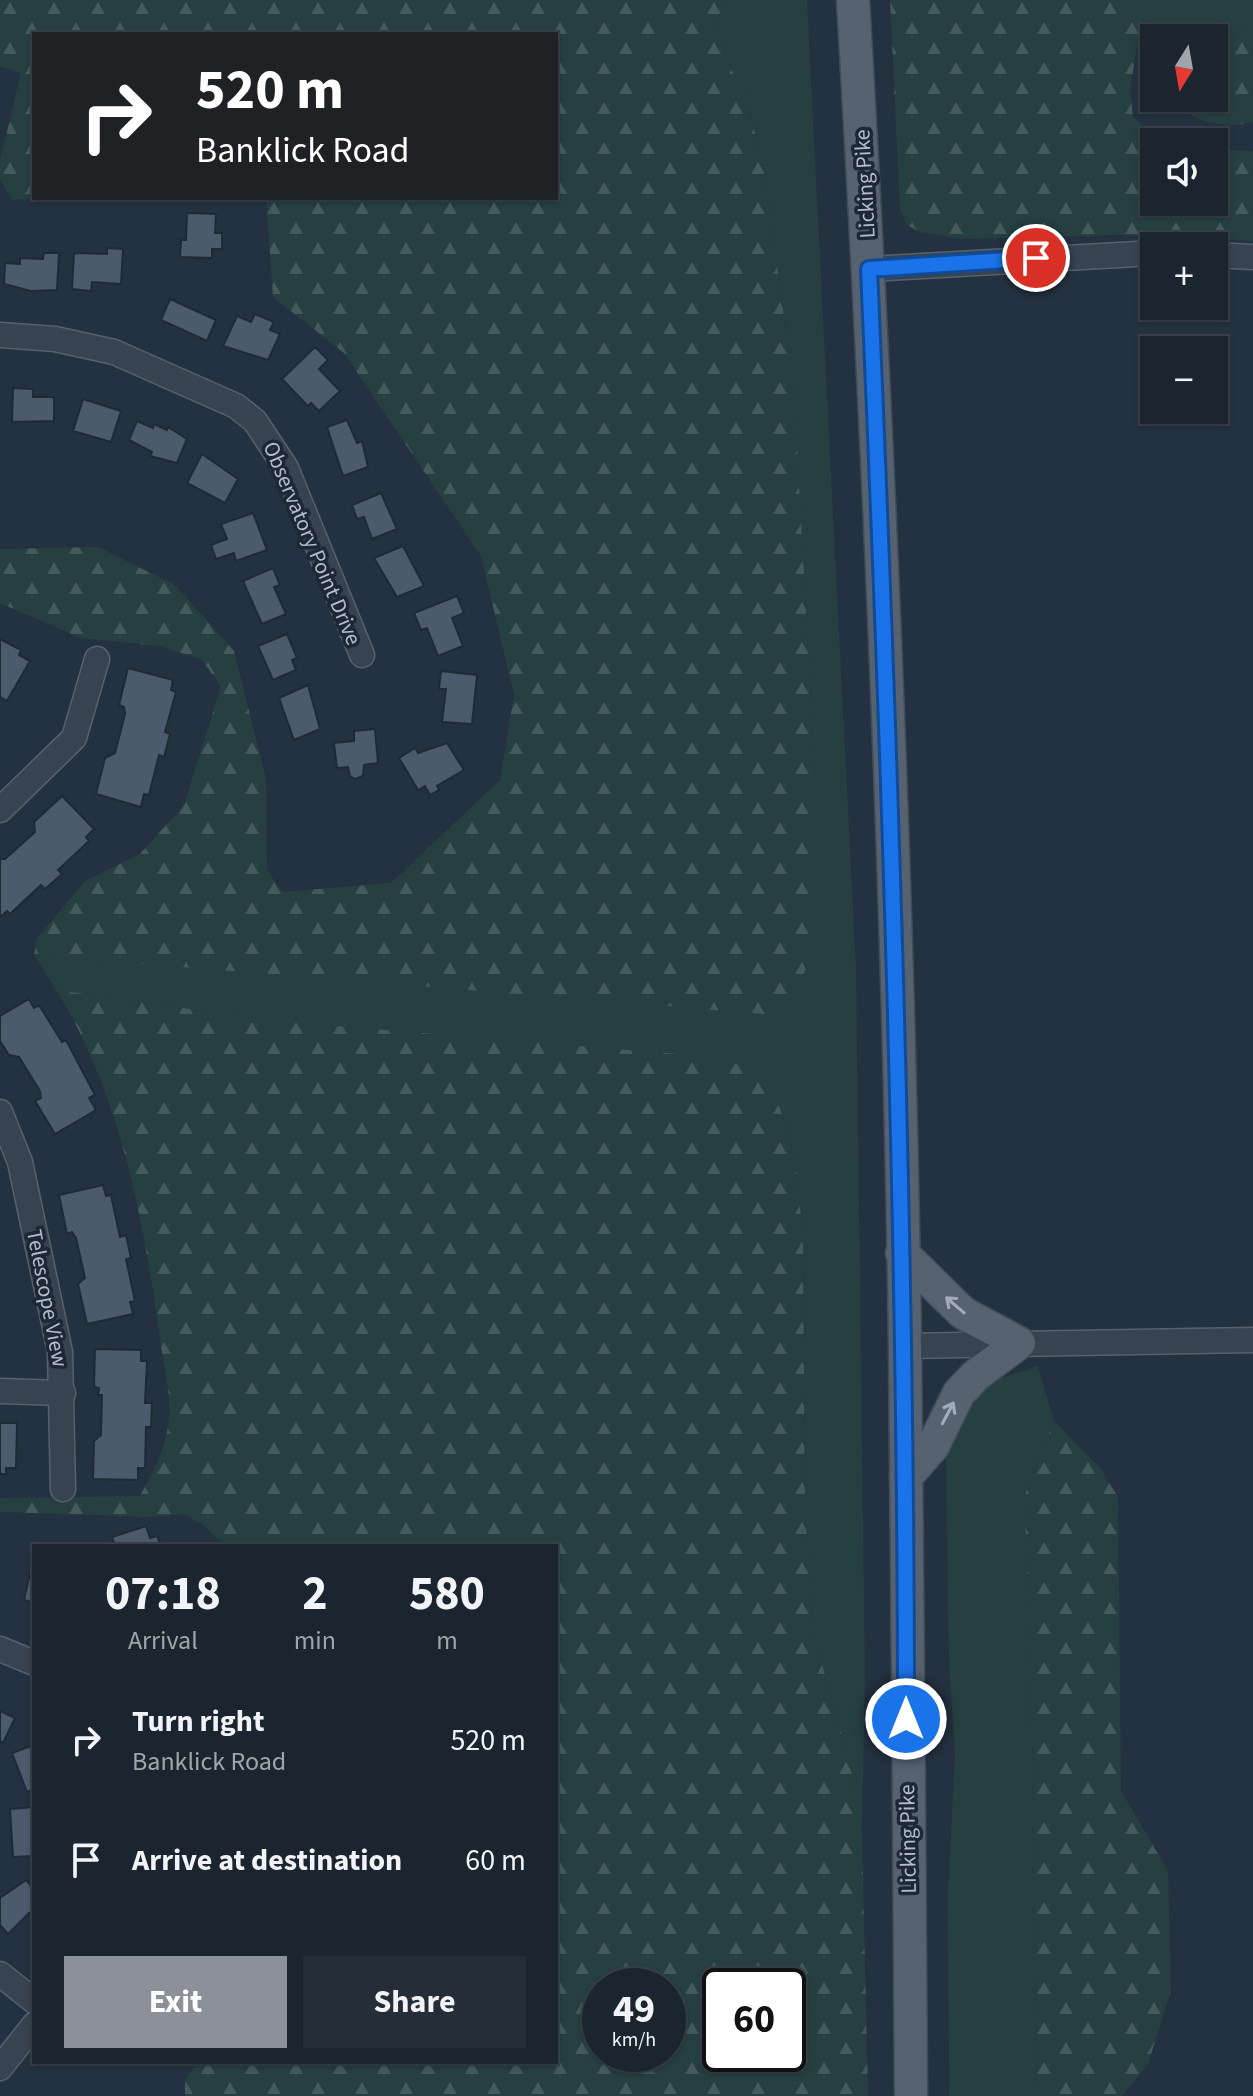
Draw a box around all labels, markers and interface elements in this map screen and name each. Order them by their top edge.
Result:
north arrow [1140,24,1228,112]
map controls [1140,24,1228,424]
text: 520 m [196,51,344,130]
icon: right [64,64,168,168]
text: Banklick Road [196,125,410,176]
street label: Licking Pike [846,128,884,239]
button: sound [1140,128,1228,216]
pin [1002,224,1070,292]
button: + [1140,232,1228,320]
icon: arrive [1014,236,1058,280]
button: − [1140,336,1228,424]
street label: Observatory Point Drive [255,437,370,650]
street label: Telescope View [18,1227,76,1370]
one-way arrow [945,1296,965,1314]
one-way arrow [941,1401,957,1425]
text: 07:18 [105,1560,221,1628]
text: 2 [302,1560,328,1628]
text: 580 [409,1560,485,1628]
text: Arrival [128,1622,198,1659]
text: min [294,1622,336,1659]
text: m [436,1622,458,1659]
position arrow [864,1677,948,1761]
text: Turn right [132,1700,264,1743]
icon: right [64,1718,108,1762]
text: 520 m [450,1719,526,1762]
text: Banklick Road [132,1743,286,1780]
street label: Licking Pike [891,1784,925,1894]
icon: arrive [64,1838,108,1882]
text: Arrive at destination [132,1839,402,1882]
text: 60 m [465,1839,526,1882]
button: Exit [64,1956,287,2048]
button: Share [303,1956,526,2048]
speed limit sign: 60 [702,1968,806,2072]
text: 49 [613,1981,655,2038]
text: km/h [612,2026,656,2054]

